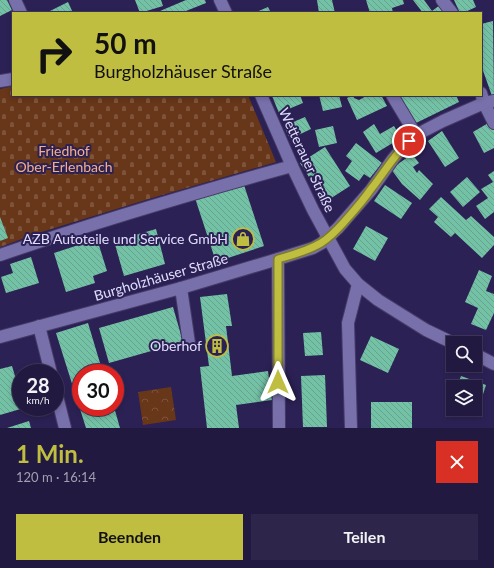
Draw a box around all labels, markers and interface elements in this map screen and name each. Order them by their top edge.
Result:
text: 50 m [94,26,157,60]
icon: right [28,28,80,80]
text: Burgholzhäuser Straße [94,60,272,82]
street label: Wetterauer Straße [276,105,339,215]
pin [392,124,426,158]
icon: arrive [398,130,420,152]
park label: Friedhof Ober-Erlenbach [15,142,113,175]
shop icon: AZB Autoteile und Service GmbH [230,226,256,252]
place label: AZB Autoteile und Service GmbH [23,230,228,247]
street label: Burgholzhäuser Straße [92,249,230,304]
building icon: Oberhof [204,333,230,359]
map controls [446,336,482,416]
button: search [446,336,482,372]
place label: Oberhof [150,337,202,354]
position arrow [257,361,299,403]
speed limit sign: 30 [72,364,124,416]
text: 28 [26,373,50,397]
button: layers [446,380,482,416]
text: km/h [26,394,50,406]
text: 1 Min. [16,439,84,468]
button: close [436,441,478,483]
text: 120 m · 16:14 [16,469,96,485]
button: Beenden [16,514,243,560]
button: Teilen [251,514,478,560]

